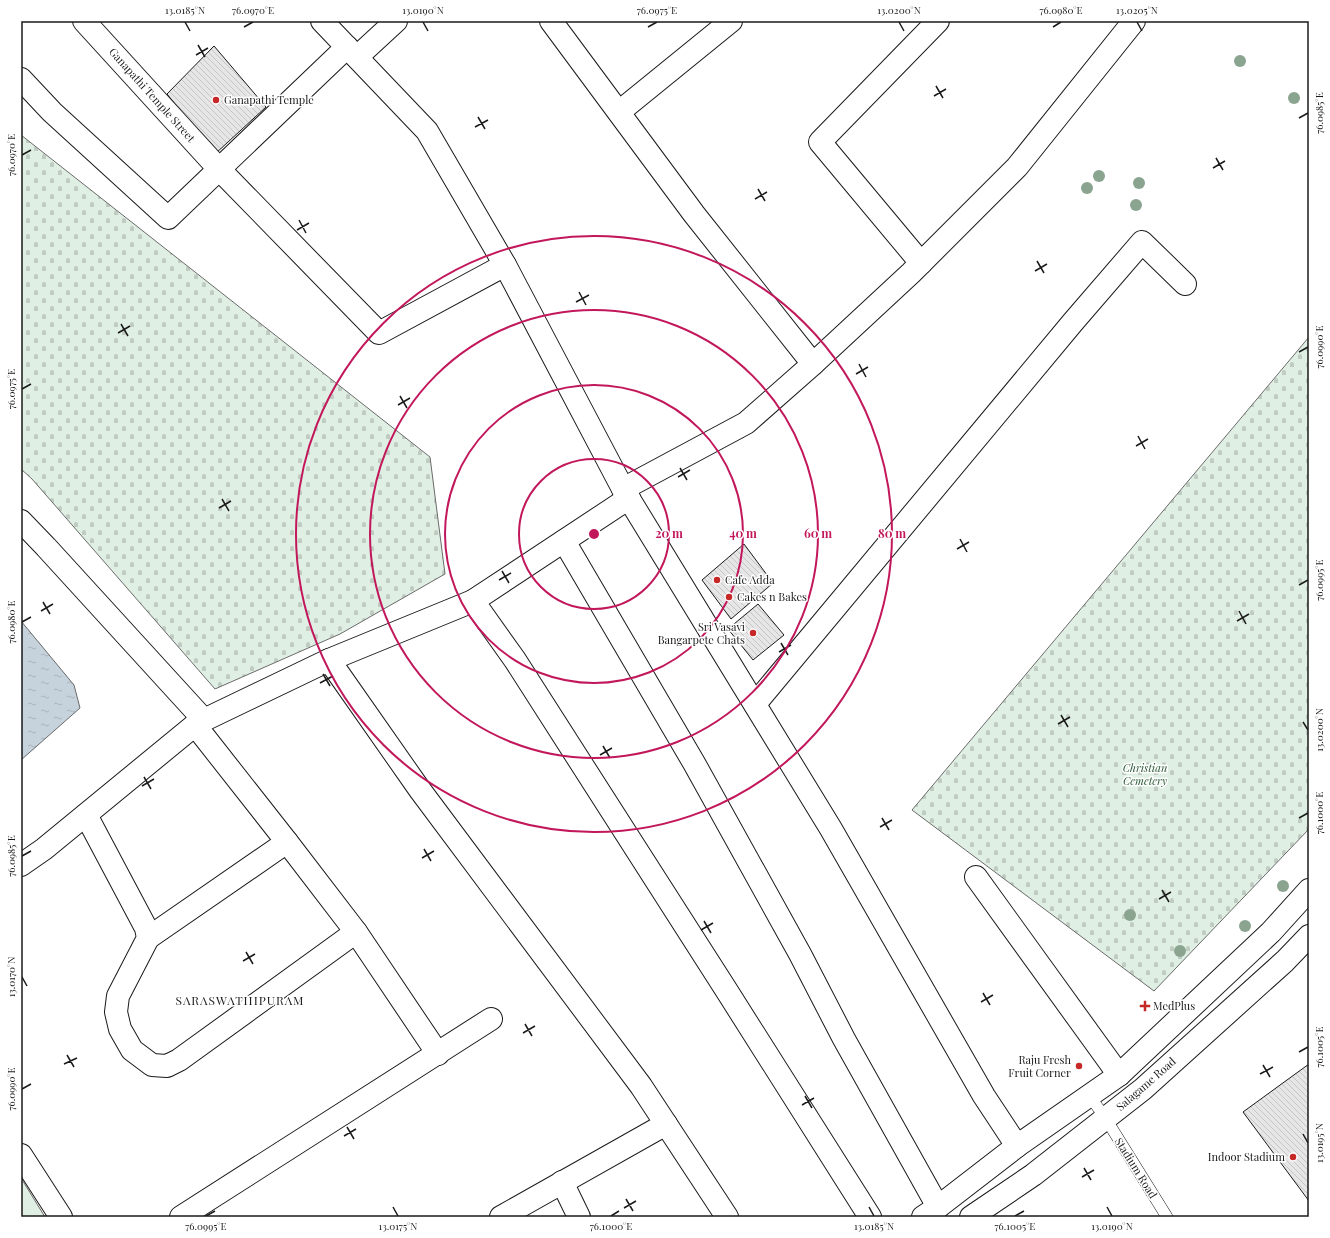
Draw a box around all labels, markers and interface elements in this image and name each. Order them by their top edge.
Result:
text: 13.0185°N [165,3,205,17]
text: 76.0970°E [232,3,274,17]
text: 13.0190°N [402,3,444,17]
text: 76.0975°E [637,3,677,17]
text: 13.0200°N [877,3,921,17]
text: 76.0980°E [1039,3,1083,17]
text: 13.0205°N [1116,3,1158,17]
street label: Ganapathi Temple Street [106,44,199,145]
place label: Ganapathi Temple [224,92,314,107]
text: 76.0985°E [1312,92,1326,134]
marker: Ganapathi Temple [211,95,221,105]
text: 76.0970°E [4,134,18,176]
text: 76.0990°E [1312,325,1326,369]
text: 76.0975°E [4,369,18,409]
text: 20 m [655,525,683,541]
text: 40 m [729,525,757,541]
text: 60 m [804,525,832,541]
text: 80 m [878,525,906,541]
centre of rings [587,527,601,541]
text: 76.0995°E [1312,559,1326,601]
place label: Cafe Adda [725,572,775,587]
marker: Cafe Adda [712,575,722,585]
place label: Cakes n Bakes [737,589,807,604]
marker: Cakes n Bakes [724,592,734,602]
text: 76.0980°E [4,600,18,644]
place label: Sri Vasavi Bangarpete Chats [658,619,745,647]
marker: Sri Vasavi Bangarpete Chats [748,628,758,638]
text: 13.0200°N [1312,708,1326,752]
park label: Christian Cemetery [1123,760,1168,788]
text: 76.1000°E [1312,792,1326,834]
text: 76.0985°E [4,835,18,877]
text: 13.0170°N [4,957,18,997]
district label: SARASWATHIPURAM [175,992,305,1008]
place label: MedPlus [1153,998,1195,1013]
marker: MedPlus [1140,1001,1150,1011]
text: 76.1005°E [1312,1027,1326,1067]
place label: Raju Fresh Fruit Corner [1008,1052,1072,1080]
street label: Salagame Road [1113,1053,1179,1114]
marker: Raju Fresh Fruit Corner [1074,1061,1084,1071]
text: 76.0990°E [4,1067,18,1111]
text: 13.0195°N [1312,1123,1326,1163]
street label: Stadium Road [1112,1135,1161,1201]
place label: Indoor Stadium [1208,1149,1285,1164]
marker: Indoor Stadium [1288,1152,1298,1162]
text: 76.0995°E [185,1219,227,1233]
text: 13.0175°N [379,1219,417,1233]
text: 76.1000°E [590,1219,632,1233]
text: 13.0185°N [854,1219,894,1233]
text: 76.1005°E [995,1219,1035,1233]
text: 13.0190°N [1091,1219,1133,1233]

